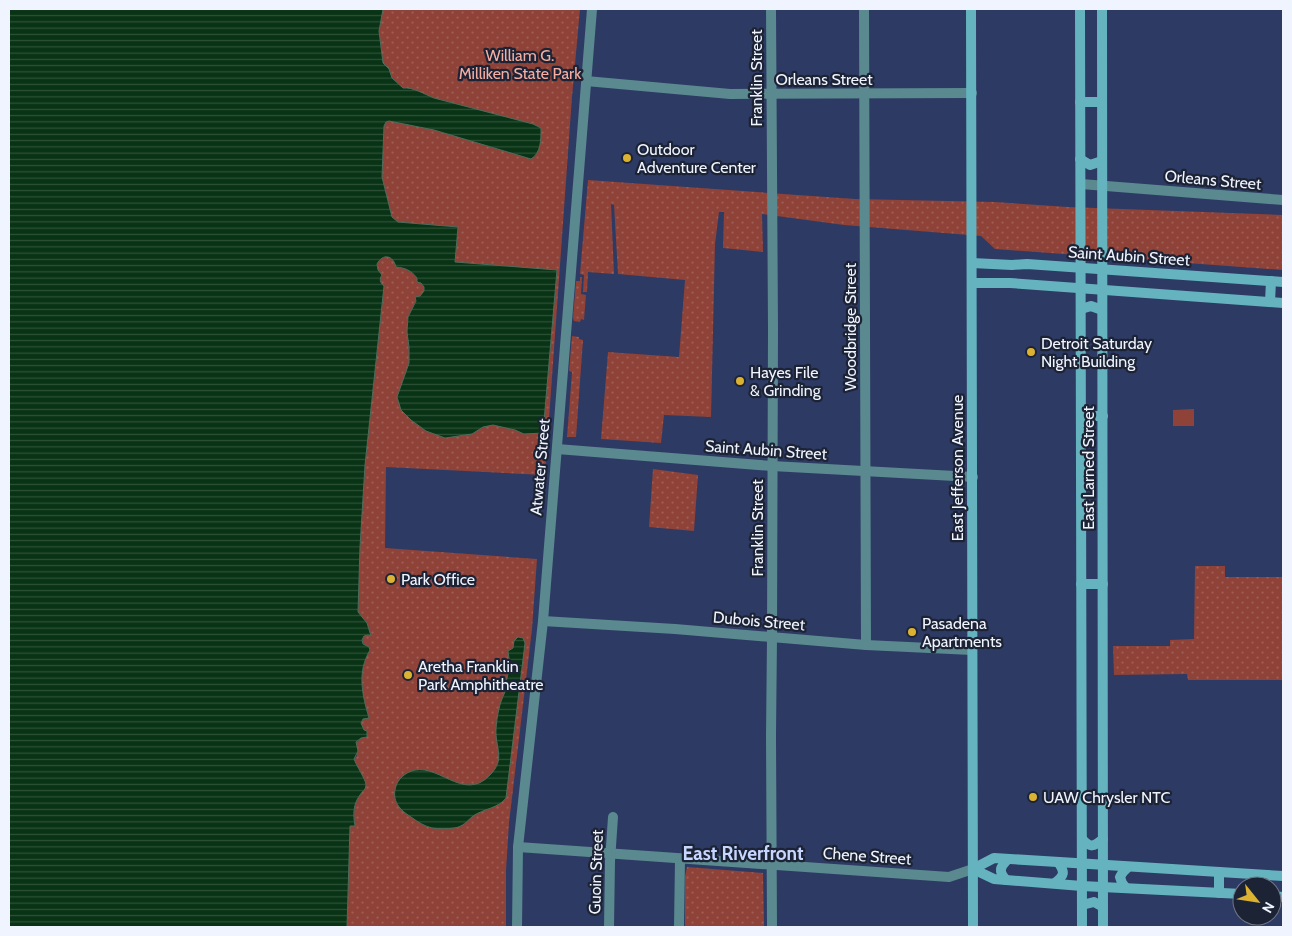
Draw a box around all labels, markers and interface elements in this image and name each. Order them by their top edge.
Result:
street label: Franklin Street [747,29,766,127]
park label: William G. Milliken State Park [459,46,582,83]
street label: Orleans Street [775,70,873,89]
place label: Outdoor Adventure Center [637,140,757,177]
marker: Outdoor Adventure Center [621,152,633,164]
street label: Orleans Street [1164,166,1263,194]
street label: Saint Aubin Street [1067,242,1191,270]
street label: Woodbridge Street [841,262,860,391]
place label: Detroit Saturday Night Building [1041,334,1152,371]
marker: Detroit Saturday Night Building [1025,346,1037,358]
place label: Hayes File & Grinding [750,363,822,400]
marker: Hayes File & Grinding [734,375,746,387]
street label: East Jefferson Avenue [948,395,967,541]
street label: East Larned Street [1079,406,1098,530]
street label: Atwater Street [526,417,554,516]
street label: Saint Aubin Street [704,436,828,464]
street label: Franklin Street [748,479,767,577]
place label: Park Office [401,570,475,589]
marker: Park Office [385,573,397,585]
street label: Dubois Street [712,608,806,635]
place label: Pasadena Apartments [922,614,1002,651]
marker: Pasadena Apartments [906,626,918,638]
place label: Aretha Franklin Park Amphitheatre [418,657,544,694]
marker: Aretha Franklin Park Amphitheatre [402,669,414,681]
place label: UAW Chrysler NTC [1043,788,1171,807]
marker: UAW Chrysler NTC [1027,791,1039,803]
street label: Guoin Street [585,829,607,915]
district label: East Riverfront [682,842,804,865]
street label: Chene Street [822,843,912,869]
north arrow [1232,876,1282,926]
text: N [1258,899,1279,916]

